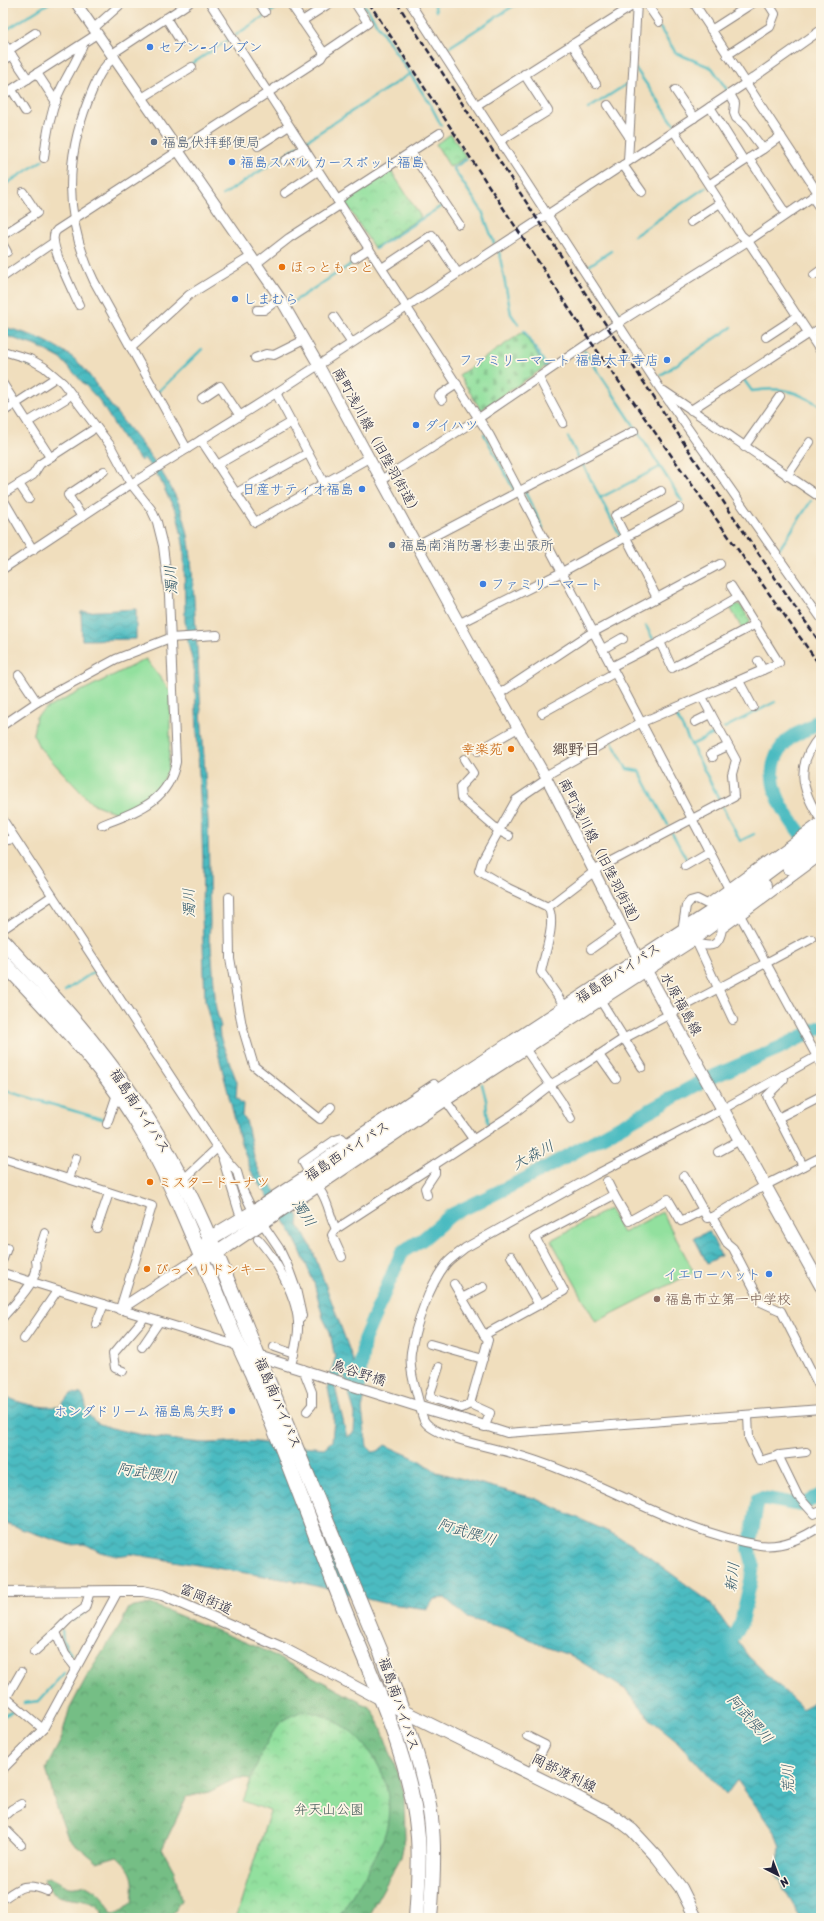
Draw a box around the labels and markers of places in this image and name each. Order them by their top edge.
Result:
place label: セブン-イレブン [158,35,263,60]
marker: セブン-イレブン [145,42,155,52]
place label: 福島伏拝郵便局 [162,130,260,155]
marker: 福島伏拝郵便局 [149,137,159,147]
place label: 福島スバル カースポット福島 [240,150,425,175]
marker: 福島スバル カースポット福島 [227,157,237,167]
place label: ほっともっと [290,255,374,280]
marker: ほっともっと [277,262,287,272]
place label: しまむら [243,287,299,312]
marker: しまむら [230,294,240,304]
place label: ファミリーマート 福島太平寺店 [459,348,659,373]
marker: ファミリーマート 福島太平寺店 [662,355,672,365]
place label: ダイハツ [424,413,479,438]
marker: ダイハツ [411,420,421,430]
place label: 日産サティオ福島 [242,477,354,502]
marker: 日産サティオ福島 [357,484,367,494]
place label: 福島南消防署杉妻出張所 [400,533,554,558]
marker: 福島南消防署杉妻出張所 [387,540,397,550]
place label: ファミリーマート [491,572,603,597]
marker: ファミリーマート [478,579,488,589]
place label: 幸楽苑 [461,737,503,762]
marker: 幸楽苑 [506,744,516,754]
place label: ミスタードーナツ [158,1170,270,1195]
marker: ミスタードーナツ [145,1177,155,1187]
place label: びっくりドンキー [155,1257,267,1282]
place label: イエローハット [663,1262,761,1287]
marker: びっくりドンキー [142,1264,152,1274]
marker: イエローハット [764,1269,774,1279]
place label: 福島市立第一中学校 [665,1287,791,1312]
marker: 福島市立第一中学校 [652,1294,662,1304]
place label: ホンダドリーム 福島鳥矢野 [53,1399,224,1424]
marker: ホンダドリーム 福島鳥矢野 [227,1406,237,1416]

